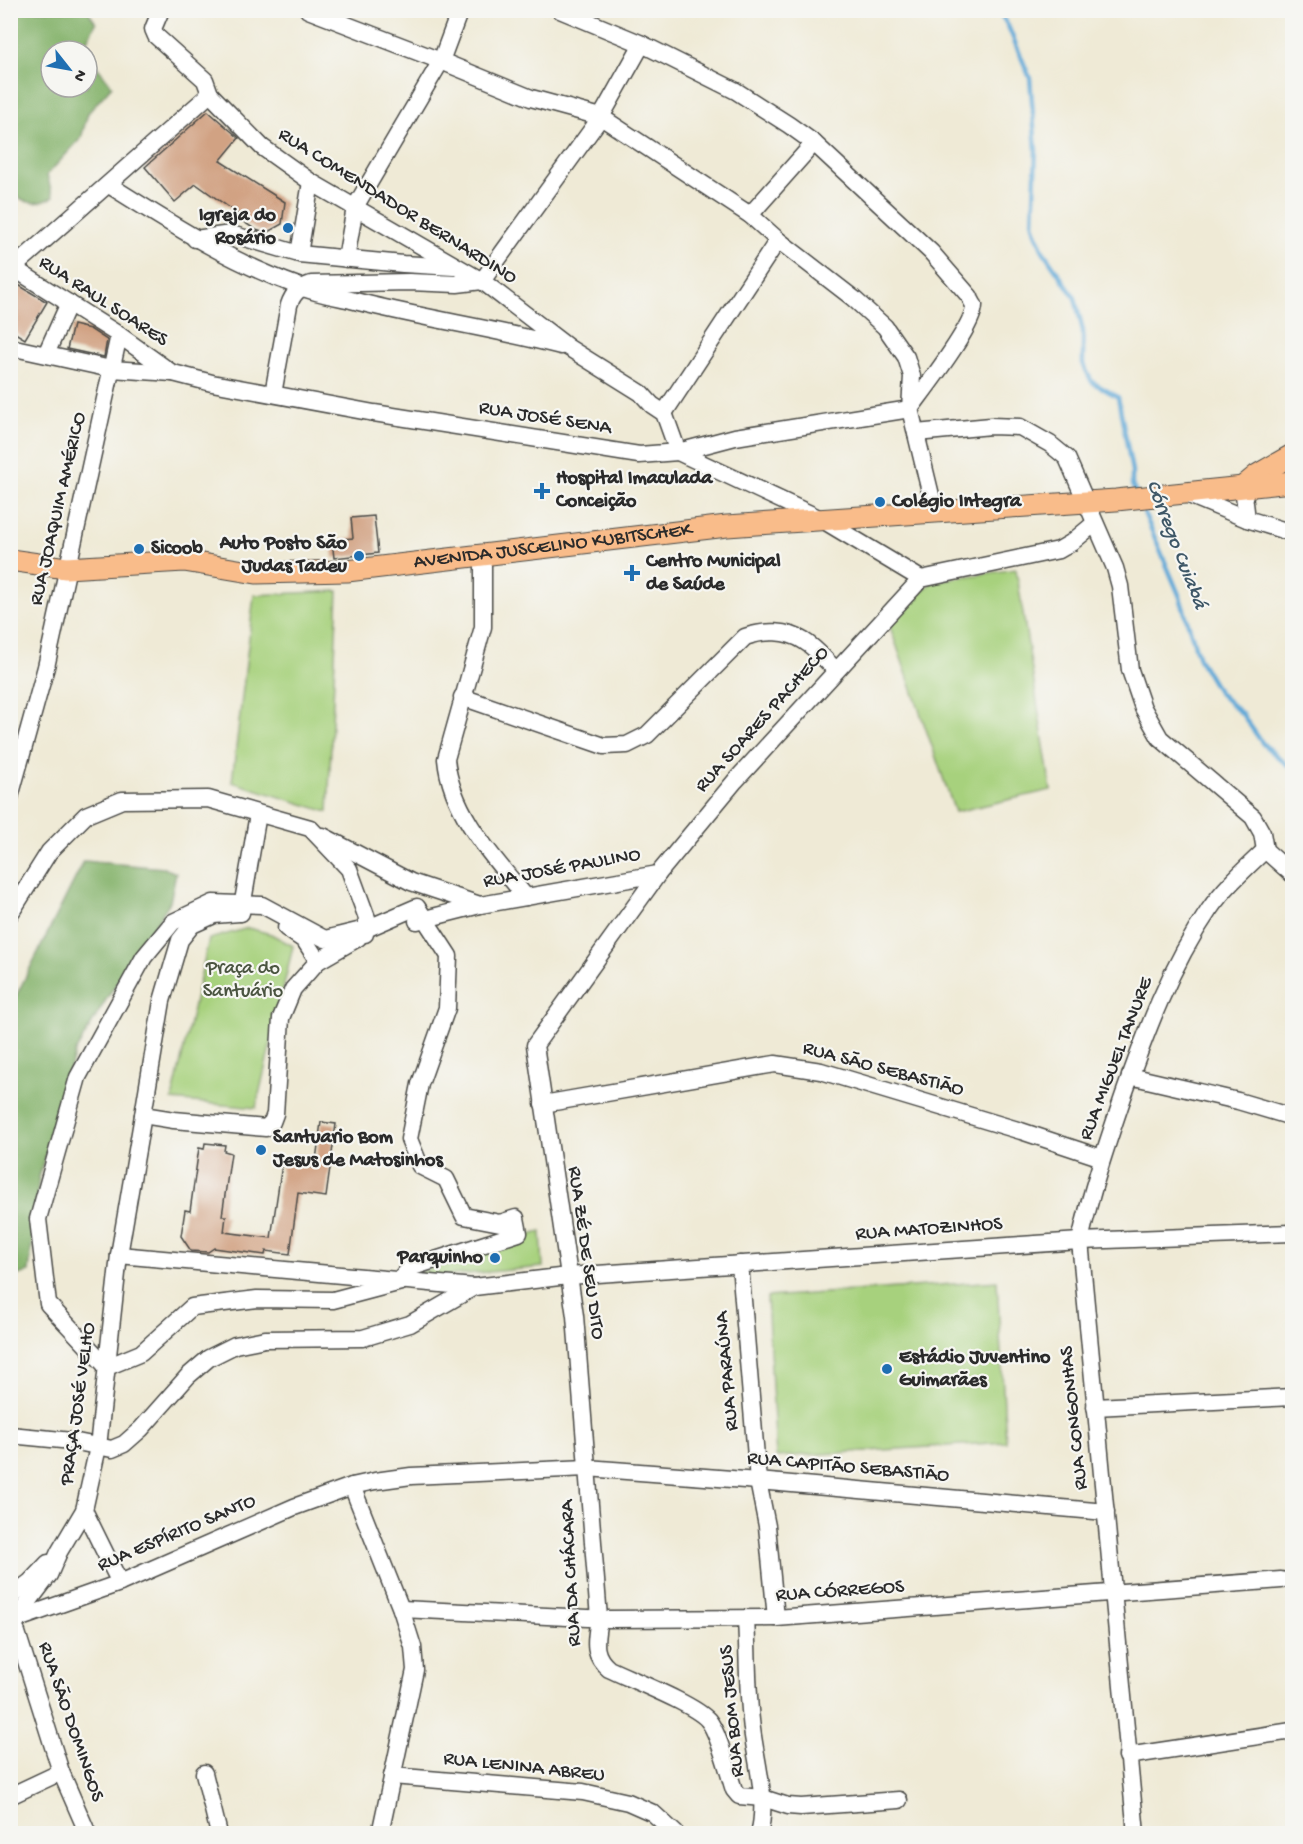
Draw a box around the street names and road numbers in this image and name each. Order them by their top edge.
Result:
street label: RUA COMENDADOR BERNARDINO [273,124,521,290]
street label: RUA RAUL SOARES [34,252,173,353]
street label: RUA JOSÉ SENA [477,396,614,441]
street label: RUA JOAQUIM AMÉRICO [25,410,92,608]
street label: AVENIDA JUSCELINO KUBITSCHEK [412,519,695,575]
street label: RUA SOARES PACHECO [691,642,835,798]
street label: RUA JOSÉ PAULINO [481,843,642,894]
street label: RUA MIGUEL TANURE [1075,973,1159,1144]
street label: RUA SÃO SEBASTIÃO [800,1036,966,1103]
street label: RUA ZÉ DE SEU DITO [561,1165,610,1341]
street label: RUA MATOZINHOS [855,1213,1004,1247]
street label: RUA PARAÚNA [710,1309,745,1432]
street label: PRAÇA JOSÉ VELHO [55,1321,102,1488]
street label: RUA CONGONHAS [1056,1344,1094,1491]
street label: RUA CAPITÃO SEBASTIÃO [746,1447,950,1488]
street label: RUA ESPÍRITO SANTO [94,1489,260,1578]
street label: RUA DA CHÁCARA [555,1498,587,1647]
street label: RUA CÓRREGOS [775,1576,906,1608]
street label: RUA SÃO DOMINGOS [32,1639,109,1805]
street label: RUA BOM JESUS [716,1643,750,1778]
street label: RUA LENINA ABREU [442,1748,606,1788]

